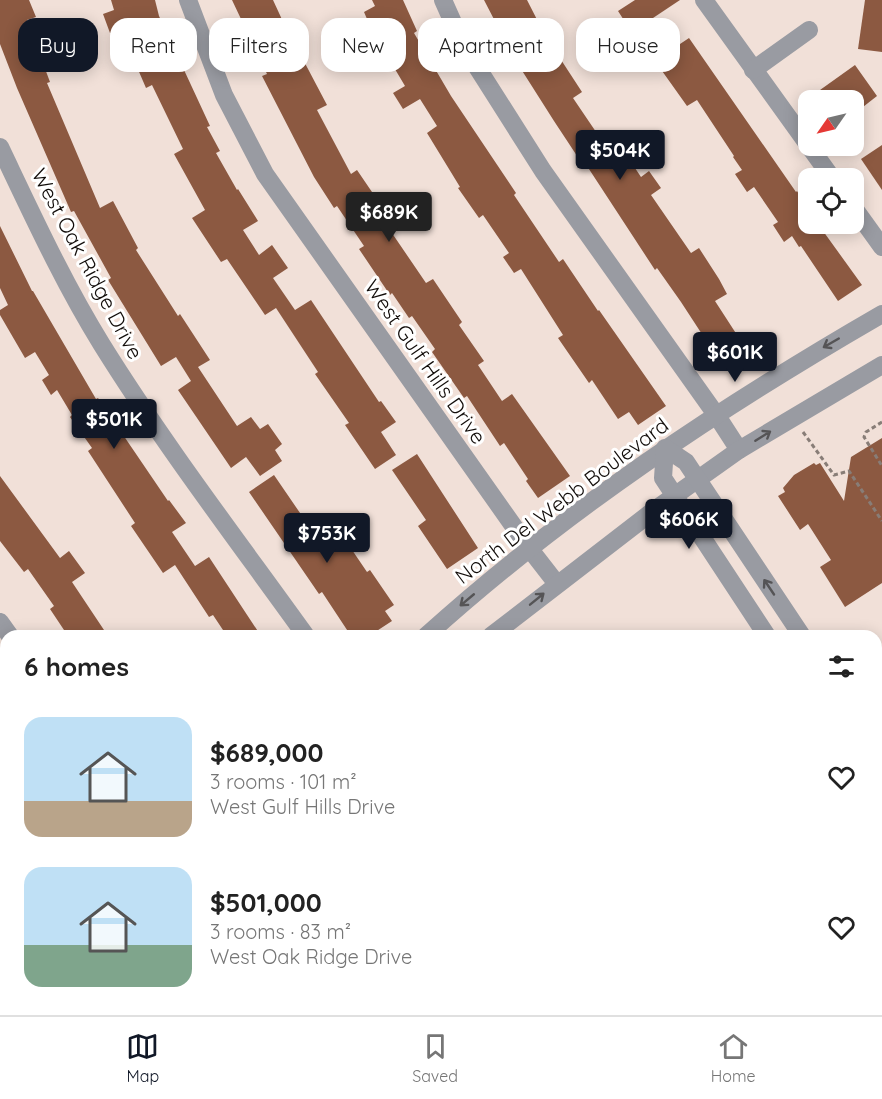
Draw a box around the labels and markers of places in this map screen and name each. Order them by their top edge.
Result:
pin: $504K [578,130,662,181]
pin: $689K [347,192,431,243]
pin: $601K [693,332,777,383]
pin: $501K [72,399,156,450]
pin: $606K [647,499,731,550]
pin: $753K [285,513,369,564]

